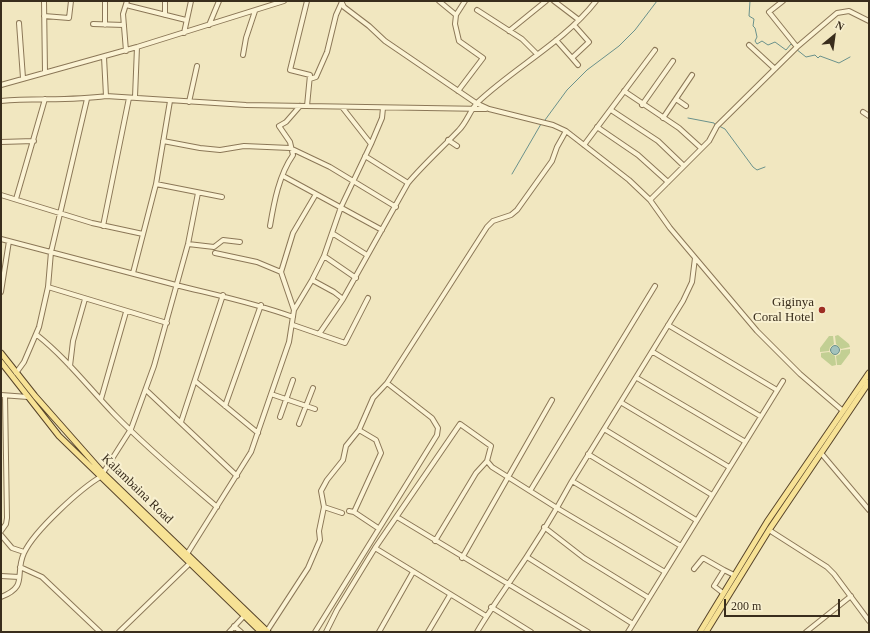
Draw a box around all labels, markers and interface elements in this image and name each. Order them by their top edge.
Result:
north arrow [814,16,854,56]
text: N [833,18,846,33]
place label: Giginya Coral Hotel [753,295,814,326]
marker: Giginya Coral Hotel [817,305,827,315]
street label: Kalambaina Road [98,451,176,527]
scale bar [726,591,842,617]
text: 200 m [731,599,761,613]

